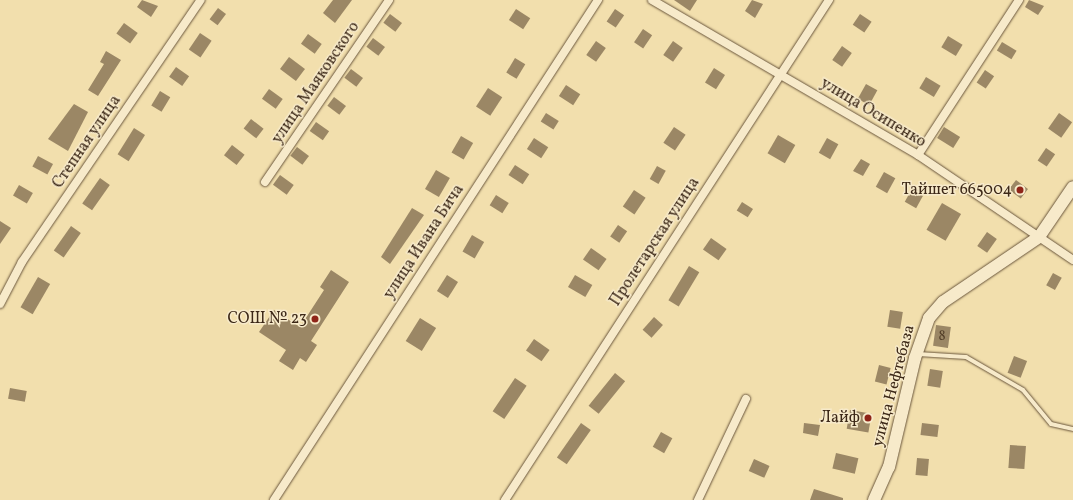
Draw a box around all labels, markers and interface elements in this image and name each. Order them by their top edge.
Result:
street label: улица Маяковского [268,18,364,148]
street label: улица Осипенко [817,74,929,152]
street label: Степная улица [49,92,125,192]
street label: Пролетарская улица [606,174,704,310]
place label: Тайшет 665004 [902,180,1012,200]
street label: улица Ивана Бича [380,181,468,303]
marker: Тайшет 665004 [1015,185,1025,195]
place label: СОШ № 23 [228,309,307,329]
marker: СОШ № 23 [310,314,320,324]
street label: улица Нефтебаза [868,323,920,449]
house number: 8 [938,329,946,345]
place label: Лайф [820,408,860,428]
marker: Лайф [863,413,873,423]

